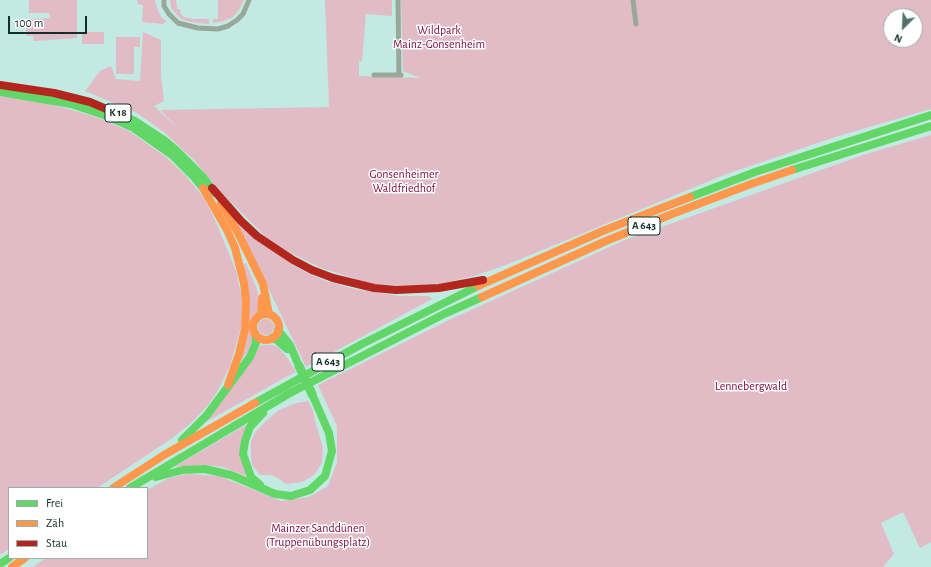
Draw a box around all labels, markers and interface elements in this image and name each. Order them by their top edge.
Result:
scale bar [10,8,89,34]
north arrow [883,8,923,48]
text: 100 m [15,17,43,29]
park label: Wildpark Mainz-Gonsenheim [393,23,485,51]
text: N [893,32,904,45]
road number: K 18 [105,104,131,122]
park label: Gonsenheimer Waldfriedhof [370,167,438,195]
road number: A 643 [628,217,660,235]
road number: A 643 [312,353,344,371]
park label: Lennebergwald [715,379,787,393]
legend [8,487,148,559]
text: Frei [46,497,63,509]
text: Zäh [46,517,64,529]
park label: Mainzer Sanddünen (Truppenübungsplatz) [266,521,370,549]
text: Stau [46,537,67,549]

